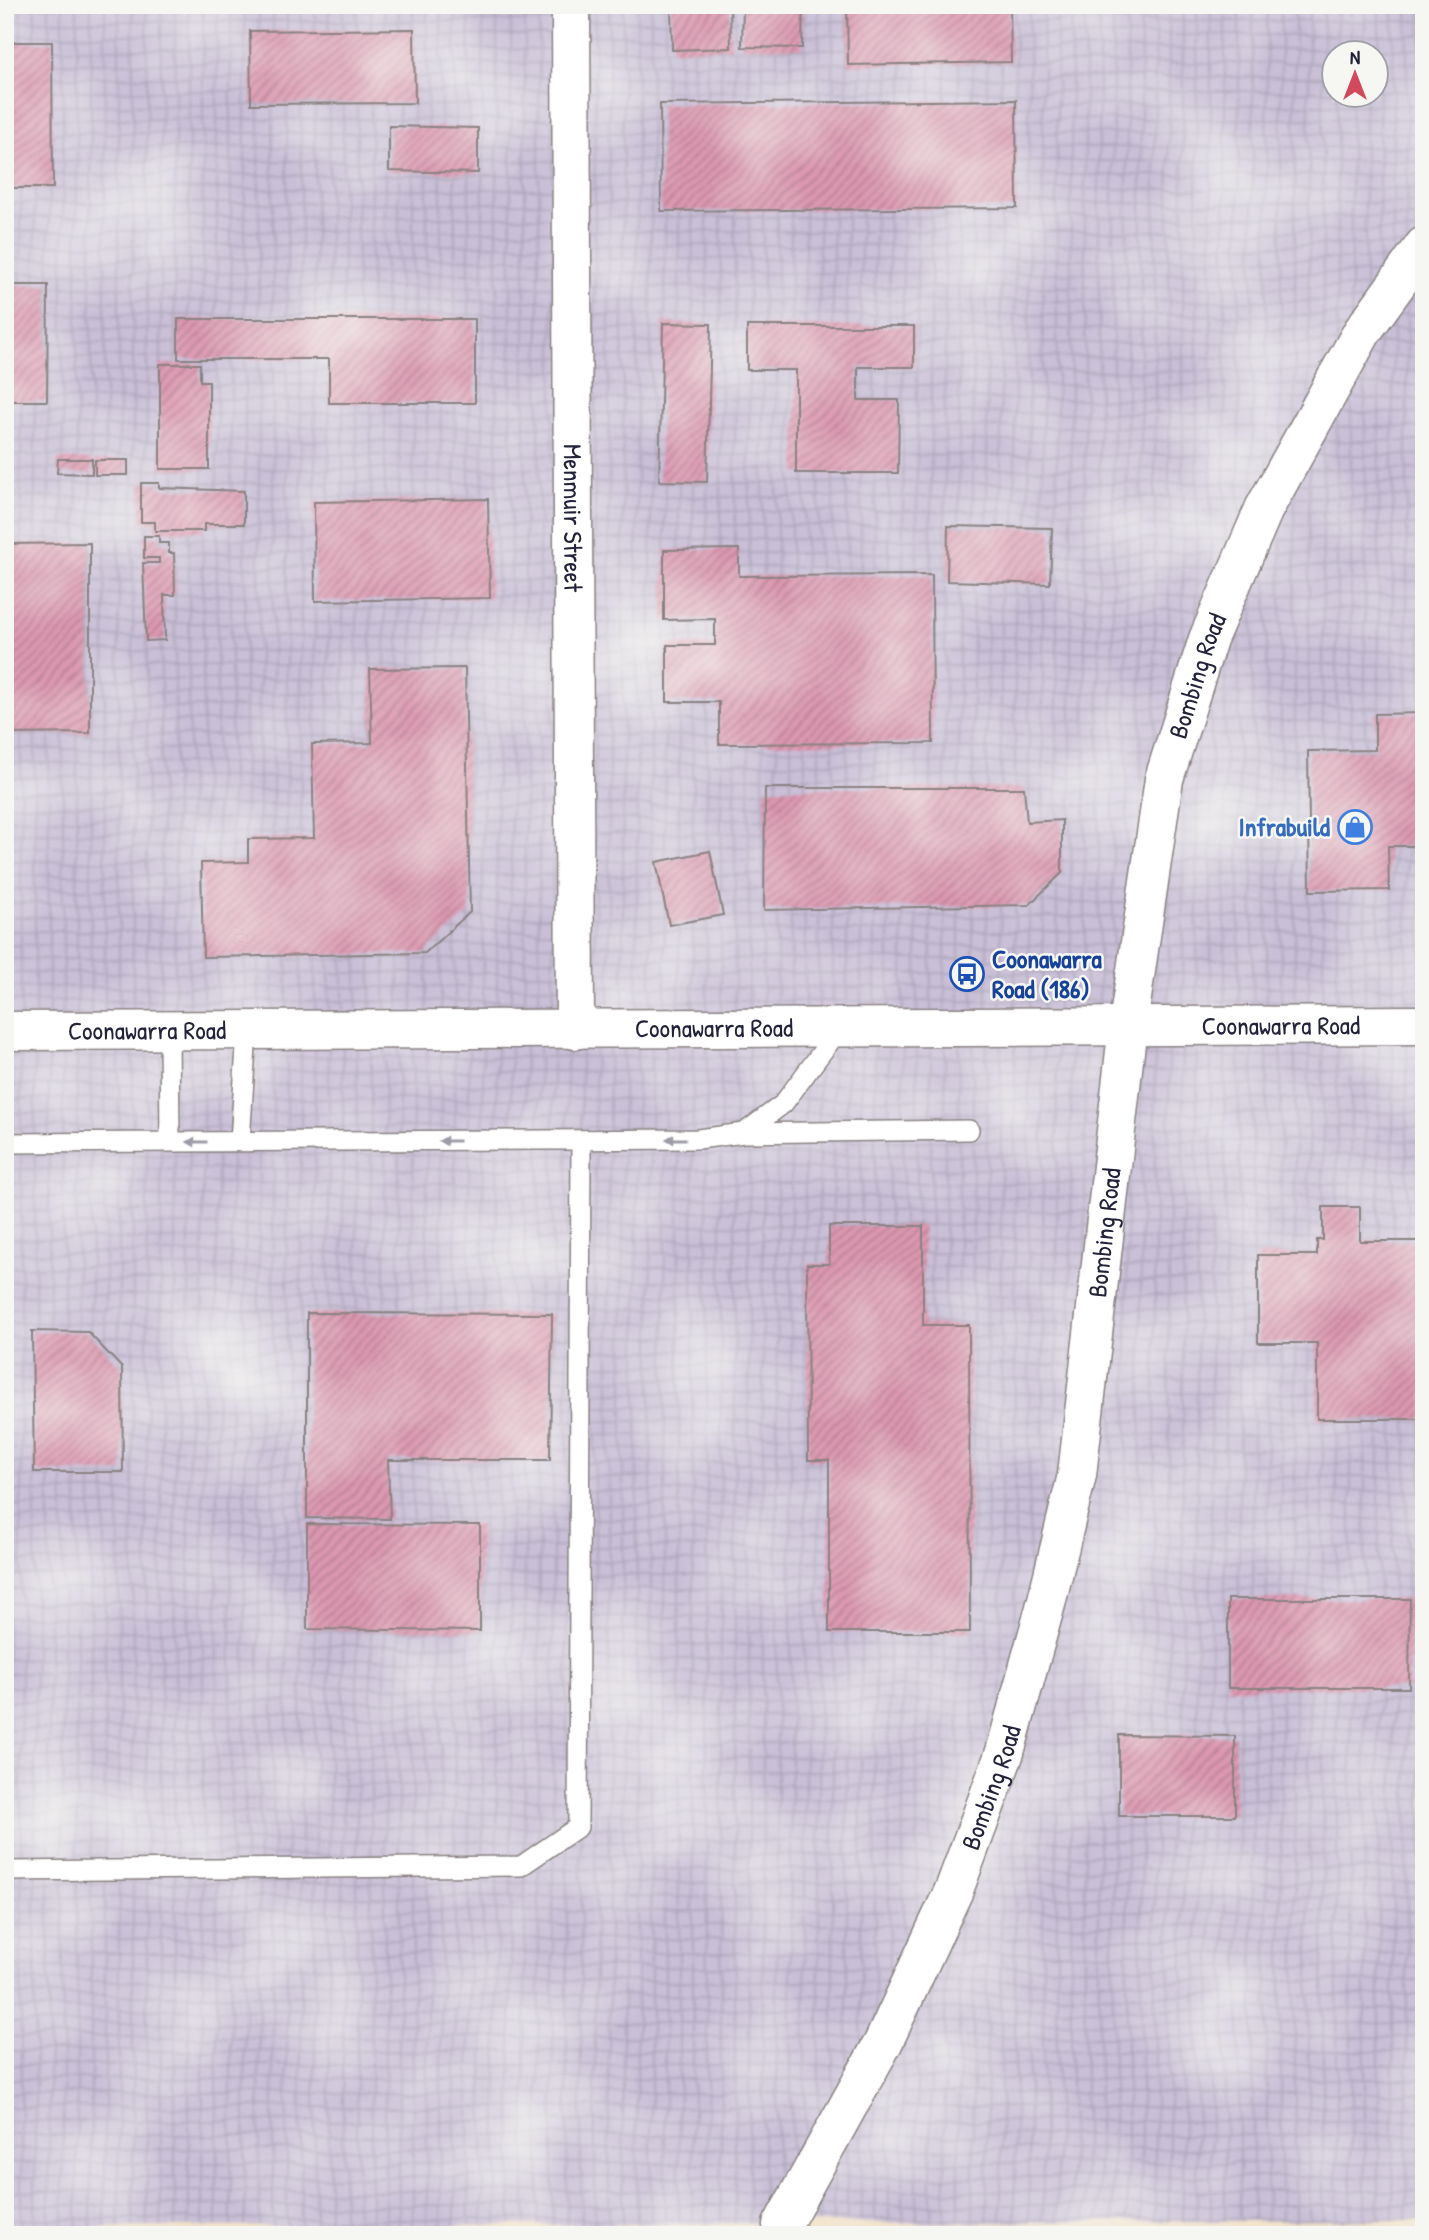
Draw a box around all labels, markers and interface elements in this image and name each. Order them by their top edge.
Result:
north arrow [1320,38,1390,108]
text: N [1350,44,1360,70]
street label: Menmuir Street [556,444,591,593]
street label: Bombing Road [1160,608,1234,743]
shop icon: Infrabuild [1336,808,1374,846]
place label: Infrabuild [1239,809,1331,844]
place label: Coonawarra Road (186) [992,941,1102,1006]
bus stop icon: Coonawarra Road (186) [948,955,986,993]
street label: Coonawarra Road [1202,1007,1360,1043]
street label: Coonawarra Road [635,1010,793,1045]
street label: Coonawarra Road [68,1012,226,1048]
one-way arrow [665,1133,687,1145]
one-way arrow [438,1135,460,1147]
one-way arrow [186,1136,208,1148]
street label: Bombing Road [1079,1166,1129,1299]
street label: Bombing Road [952,1721,1029,1854]

